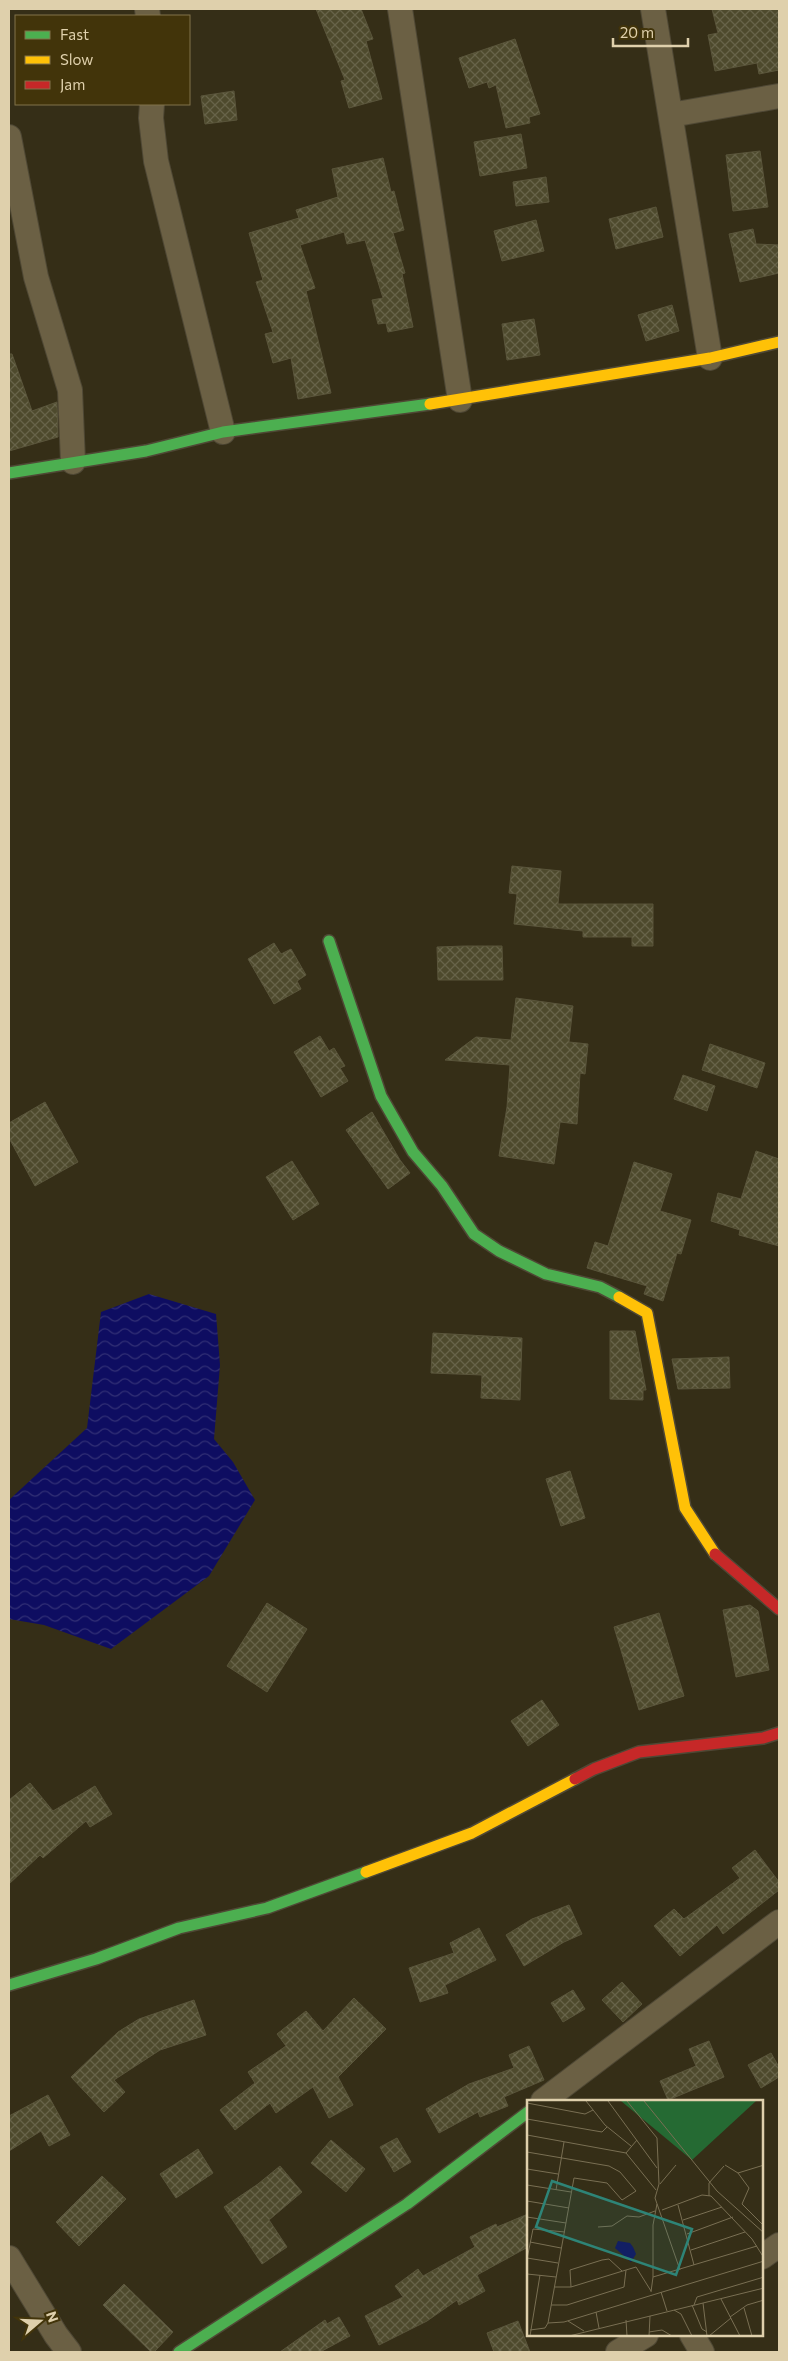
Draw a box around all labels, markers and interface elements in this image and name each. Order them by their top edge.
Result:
legend [15,15,190,105]
scale bar [613,15,688,47]
text: 20 m [620,23,654,41]
text: Fast [60,25,89,43]
text: Slow [60,50,93,68]
text: Jam [60,75,85,93]
inset map [527,2100,763,2336]
north arrow [15,2296,65,2346]
text: N [43,2309,63,2324]

